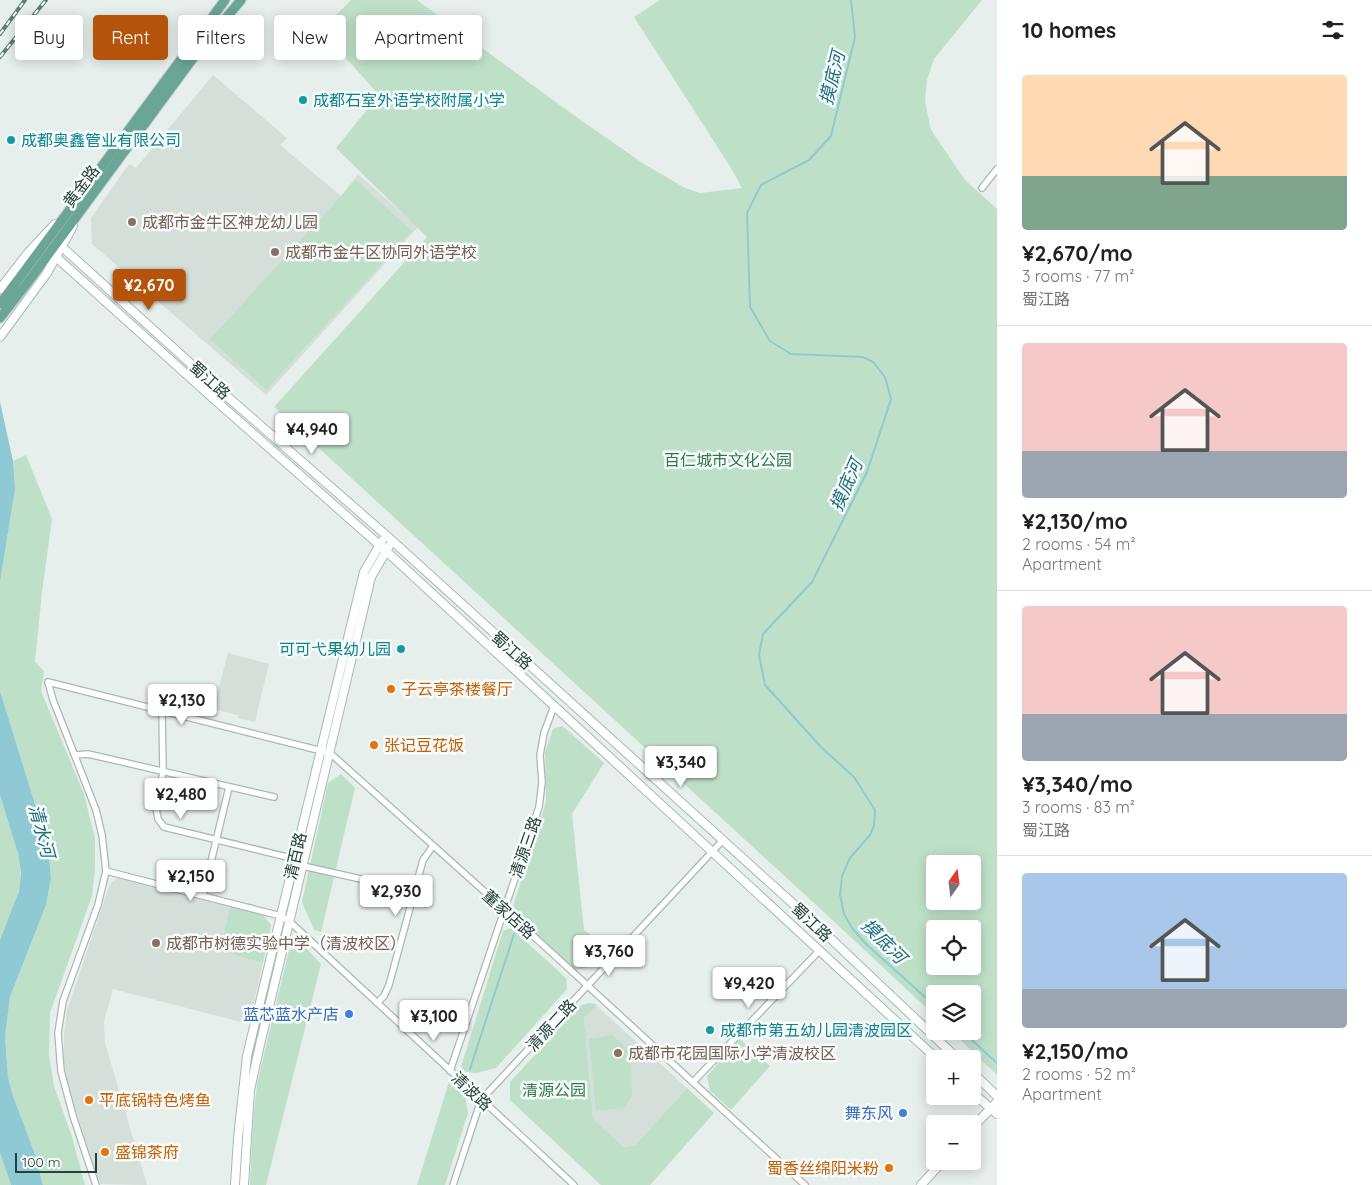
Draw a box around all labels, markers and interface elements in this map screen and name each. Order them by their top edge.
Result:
chip: Buy [15,15,83,60]
chip: Rent [93,15,168,60]
chip: Filters [178,15,264,60]
chip: New [274,15,346,60]
chip: Apartment [356,15,482,60]
icon: filters [1319,16,1347,44]
text: 10 homes [1022,17,1116,43]
water label: 摸底河 [814,46,850,107]
place label: 成都石室外语学校附属小学 [313,90,505,110]
marker: 成都石室外语学校附属小学 [297,94,309,106]
icon: home [1140,108,1230,198]
place label: 成都奥鑫管业有限公司 [21,130,181,150]
marker: 成都奥鑫管业有限公司 [5,134,17,146]
street label: 黄金路 [59,161,103,211]
place label: 成都市金牛区神龙幼儿园 [142,212,318,232]
marker: 成都市金牛区神龙幼儿园 [126,216,138,228]
text: ¥2,670/mo [1022,240,1133,266]
place label: 成都市金牛区协同外语学校 [285,242,477,262]
marker: 成都市金牛区协同外语学校 [269,246,281,258]
text: 3 rooms · 77 m² [1022,266,1134,286]
pin: ¥2,670 [108,268,190,311]
text: ¥2,670 [124,275,174,295]
text: 蜀江路 [1022,289,1070,309]
street label: 蜀江路 [185,357,235,403]
icon: home [1140,375,1230,465]
pin: ¥4,940 [271,412,353,455]
text: ¥4,940 [286,419,338,439]
park label: 百仁城市文化公园 [664,450,792,470]
water label: 摸底河 [825,453,869,514]
text: ¥2,130/mo [1022,508,1128,534]
text: 2 rooms · 54 m² [1022,534,1136,554]
text: Apartment [1022,554,1102,574]
street label: 蜀江路 [487,627,537,673]
icon: home [1140,638,1230,728]
place label: 可可弋果幼儿园 [279,639,391,659]
marker: 可可弋果幼儿园 [395,643,407,655]
place label: 子云亭茶楼餐厅 [401,679,513,699]
marker: 子云亭茶楼餐厅 [385,683,397,695]
pin: ¥2,130 [141,684,223,726]
text: ¥2,130 [159,690,205,710]
place label: 张记豆花饭 [384,735,464,755]
marker: 张记豆花饭 [368,739,380,751]
pin: ¥3,340 [640,746,722,788]
text: ¥3,340 [656,752,706,772]
text: ¥3,340/mo [1022,771,1132,797]
pin: ¥2,480 [140,778,222,820]
text: ¥2,480 [155,784,207,804]
text: 3 rooms · 83 m² [1022,797,1135,817]
water label: 清水河 [24,802,61,863]
street label: 清源三路 [505,813,545,881]
text: 蜀江路 [1022,820,1070,840]
street label: 清百路 [280,830,310,882]
north arrow [926,855,981,910]
map controls [926,855,981,1170]
pin: ¥2,150 [150,860,232,902]
text: ¥2,150 [167,866,215,886]
pin: ¥2,930 [355,874,437,917]
text: ¥2,930 [371,881,421,901]
street label: 董家店路 [479,885,539,943]
street label: 蜀江路 [788,898,836,946]
icon: home [1140,905,1230,995]
water label: 摸底河 [857,914,913,970]
button: locate [926,920,981,975]
place label: 成都市树德实验中学（清波校区） [166,933,406,953]
pin: ¥3,760 [568,934,650,977]
marker: 成都市树德实验中学（清波校区） [150,937,162,949]
text: ¥3,760 [584,941,634,961]
pin: ¥9,420 [708,966,790,1009]
text: ¥9,420 [723,973,775,993]
button: layers [926,985,981,1040]
street label: 清源二路 [522,995,580,1055]
pin: ¥3,100 [393,1000,475,1042]
place label: 蓝芯蓝水产店 [243,1004,339,1024]
text: ¥3,100 [410,1006,458,1026]
marker: 蓝芯蓝水产店 [343,1008,355,1020]
place label: 成都市第五幼儿园清波园区 [720,1020,912,1040]
marker: 成都市第五幼儿园清波园区 [704,1024,716,1036]
text: ¥2,150/mo [1022,1038,1128,1064]
place label: 成都市花园国际小学清波校区 [628,1043,836,1063]
marker: 成都市花园国际小学清波校区 [612,1047,624,1059]
button: + [926,1050,981,1105]
text: 2 rooms · 52 m² [1022,1064,1136,1084]
street label: 清波路 [448,1067,496,1115]
park label: 清源公园 [522,1080,586,1100]
text: Apartment [1022,1084,1102,1104]
place label: 平底锅特色烤鱼 [99,1090,211,1110]
marker: 平底锅特色烤鱼 [83,1094,95,1106]
place label: 舞东风 [845,1103,893,1123]
marker: 舞东风 [897,1107,909,1119]
button: − [926,1115,981,1170]
place label: 盛锦茶府 [115,1142,179,1162]
marker: 盛锦茶府 [99,1146,111,1158]
scale bar [15,1150,98,1173]
text: 100 m [22,1153,60,1171]
place label: 蜀香丝绵阳米粉 [767,1158,879,1178]
marker: 蜀香丝绵阳米粉 [883,1162,895,1174]

